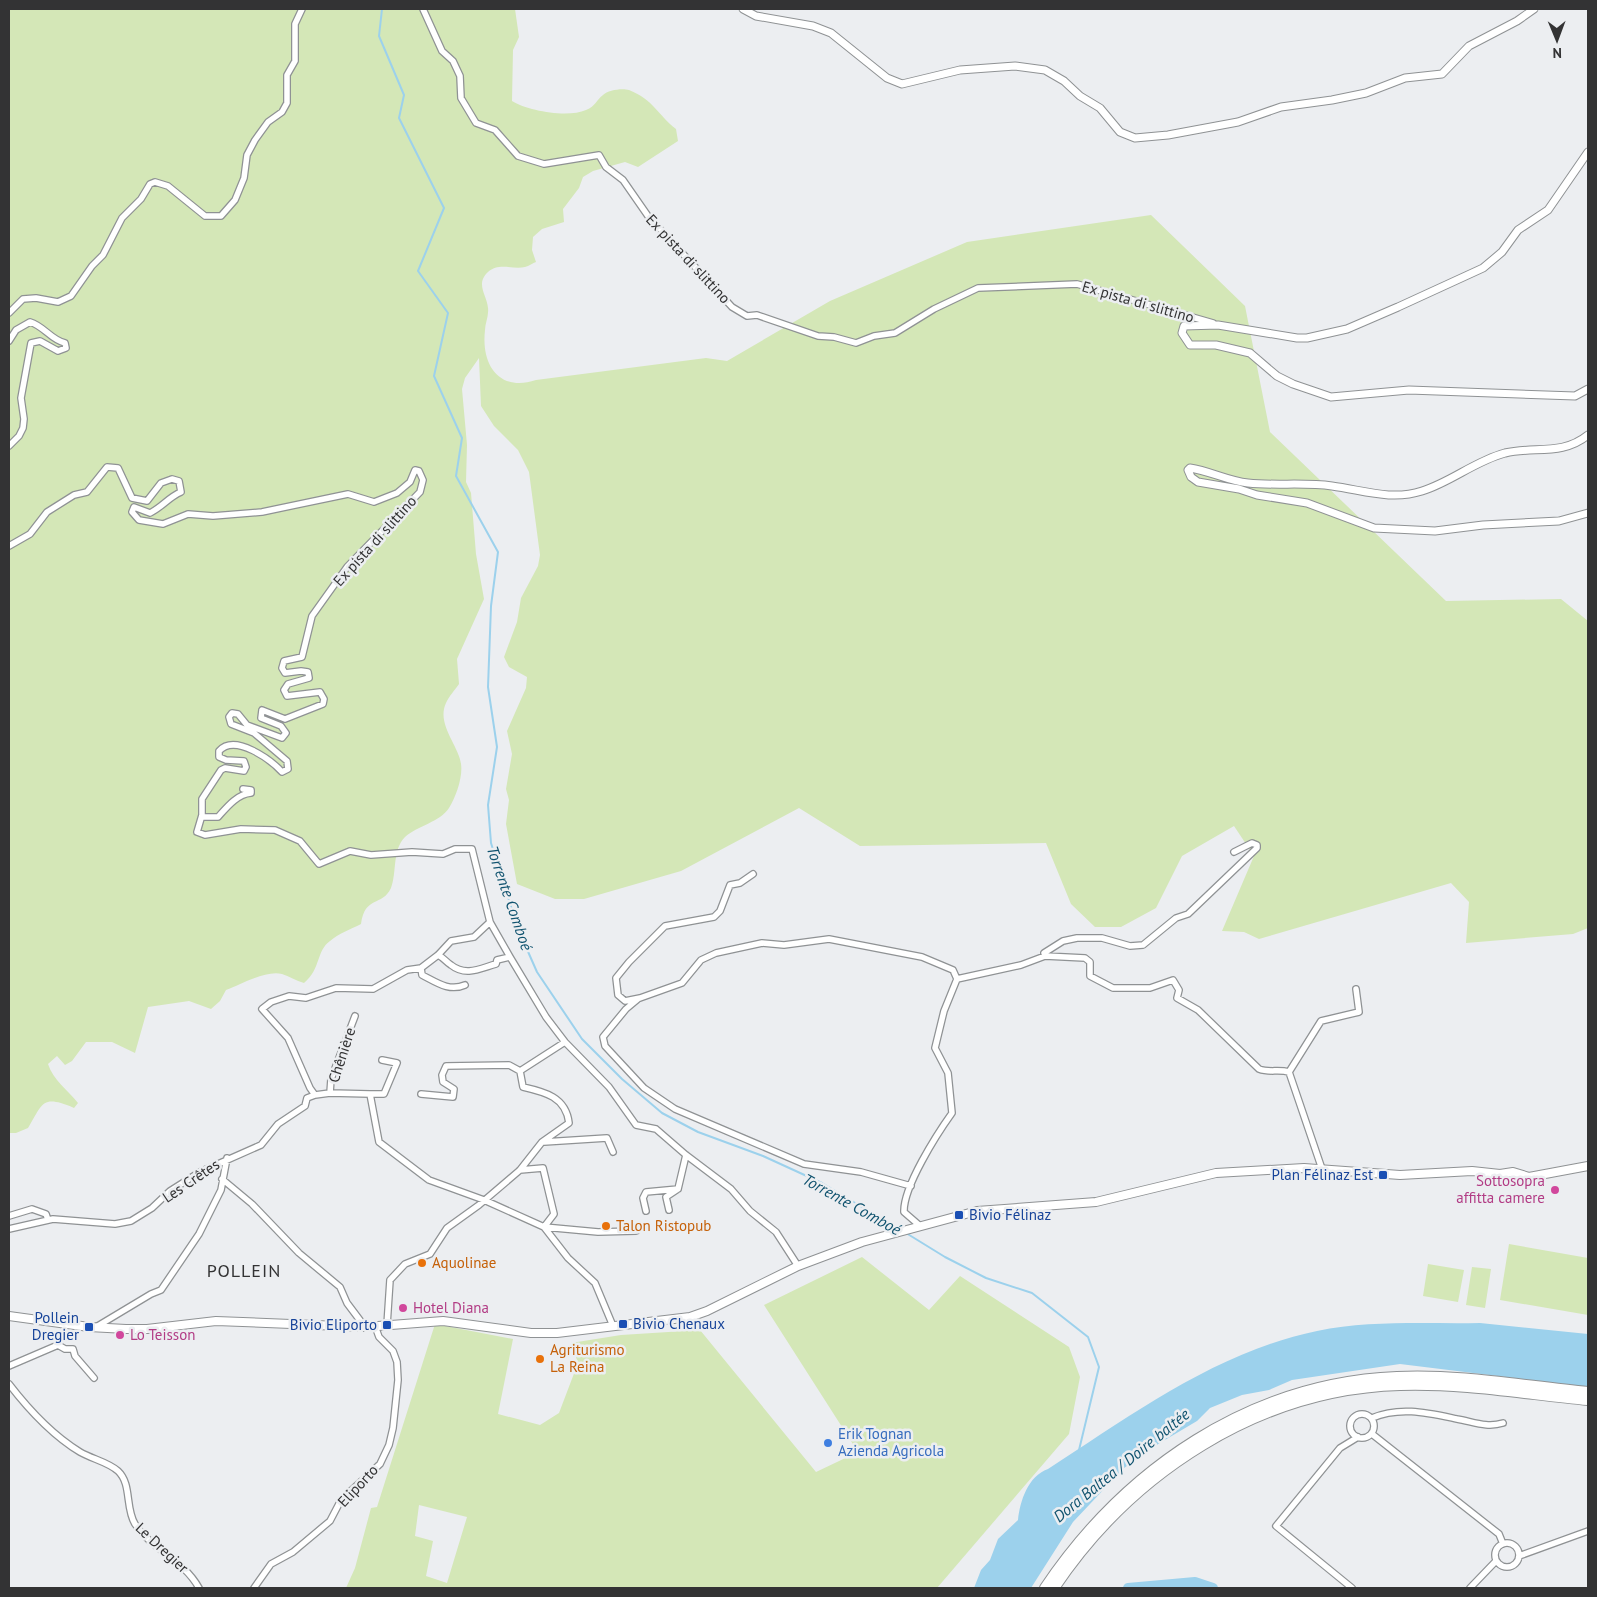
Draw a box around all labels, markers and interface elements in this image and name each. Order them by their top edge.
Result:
north arrow [1532,15,1582,65]
text: N [1552,44,1562,62]
street label: Ex pista di slittino [642,210,735,307]
street label: Ex pista di slittino [1080,276,1196,327]
street label: Ex pista di slittino [329,491,420,590]
water label: Torrente Comboé [483,843,537,954]
street label: Chênière [324,1025,359,1085]
street label: Les Crêtes [159,1155,223,1207]
place label: Plan Félinaz Est [1271,1165,1373,1184]
water label: Torrente Comboé [799,1169,905,1240]
marker: Plan Félinaz Est [1377,1169,1389,1181]
place label: Sottosopra affitta camere [1456,1171,1545,1207]
marker: Sottosopra affitta camere [1549,1184,1561,1196]
place label: Bivio Félinaz [969,1205,1051,1224]
marker: Bivio Félinaz [953,1209,965,1221]
place label: Talon Ristopub [616,1216,711,1235]
marker: Talon Ristopub [600,1220,612,1232]
place label: Aquolinae [432,1253,496,1272]
marker: Aquolinae [416,1257,428,1269]
district label: POLLEIN [207,1259,281,1282]
place label: Hotel Diana [413,1298,489,1317]
marker: Hotel Diana [397,1302,409,1314]
place label: Pollein Dregier [32,1308,79,1344]
place label: Bivio Chenaux [633,1314,725,1333]
place label: Bivio Eliporto [290,1315,377,1334]
marker: Bivio Chenaux [617,1318,629,1330]
marker: Bivio Eliporto [381,1319,393,1331]
marker: Pollein Dregier [83,1321,95,1333]
place label: Lo Teisson [130,1325,195,1344]
marker: Lo Teisson [114,1329,126,1341]
place label: Agriturismo La Reina [550,1340,625,1376]
marker: Agriturismo La Reina [534,1353,546,1365]
water label: Dora Baltea / Doire baltée [1049,1403,1194,1526]
place label: Erik Tognan Azienda Agricola [838,1424,944,1460]
marker: Erik Tognan Azienda Agricola [822,1437,834,1449]
street label: Eliporto [333,1460,382,1511]
street label: Le Dregier [132,1518,193,1577]

